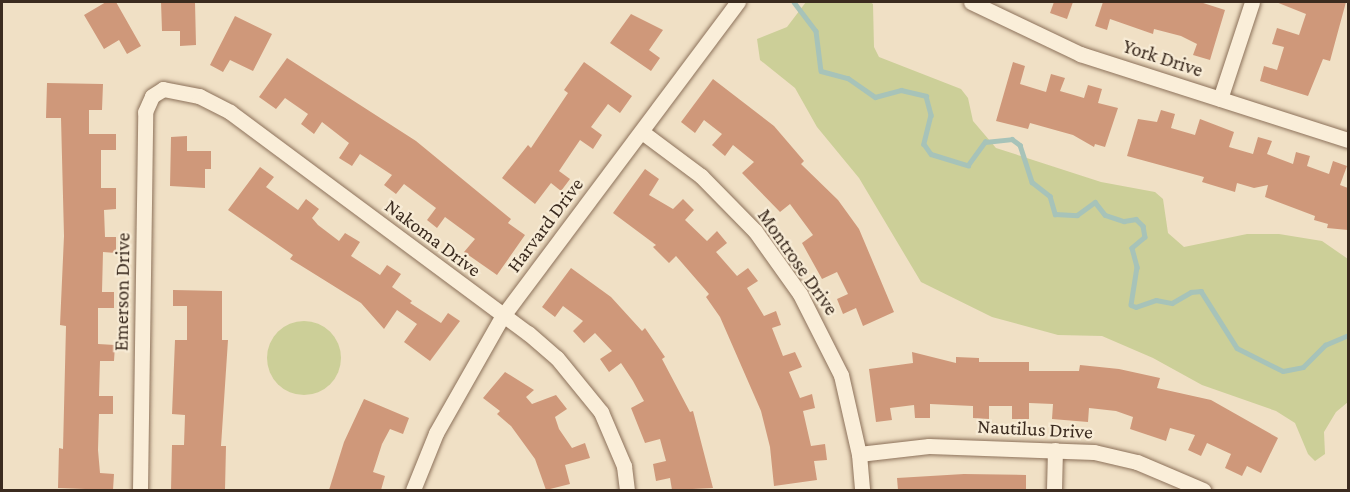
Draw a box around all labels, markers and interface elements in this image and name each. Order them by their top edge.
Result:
street label: York Drive [1120,34,1206,82]
street label: Harvard Drive [502,173,588,277]
street label: Nakoma Drive [380,194,486,282]
street label: Montrose Drive [753,204,843,320]
street label: Emerson Drive [109,233,135,351]
street label: Nautilus Drive [977,414,1093,444]

